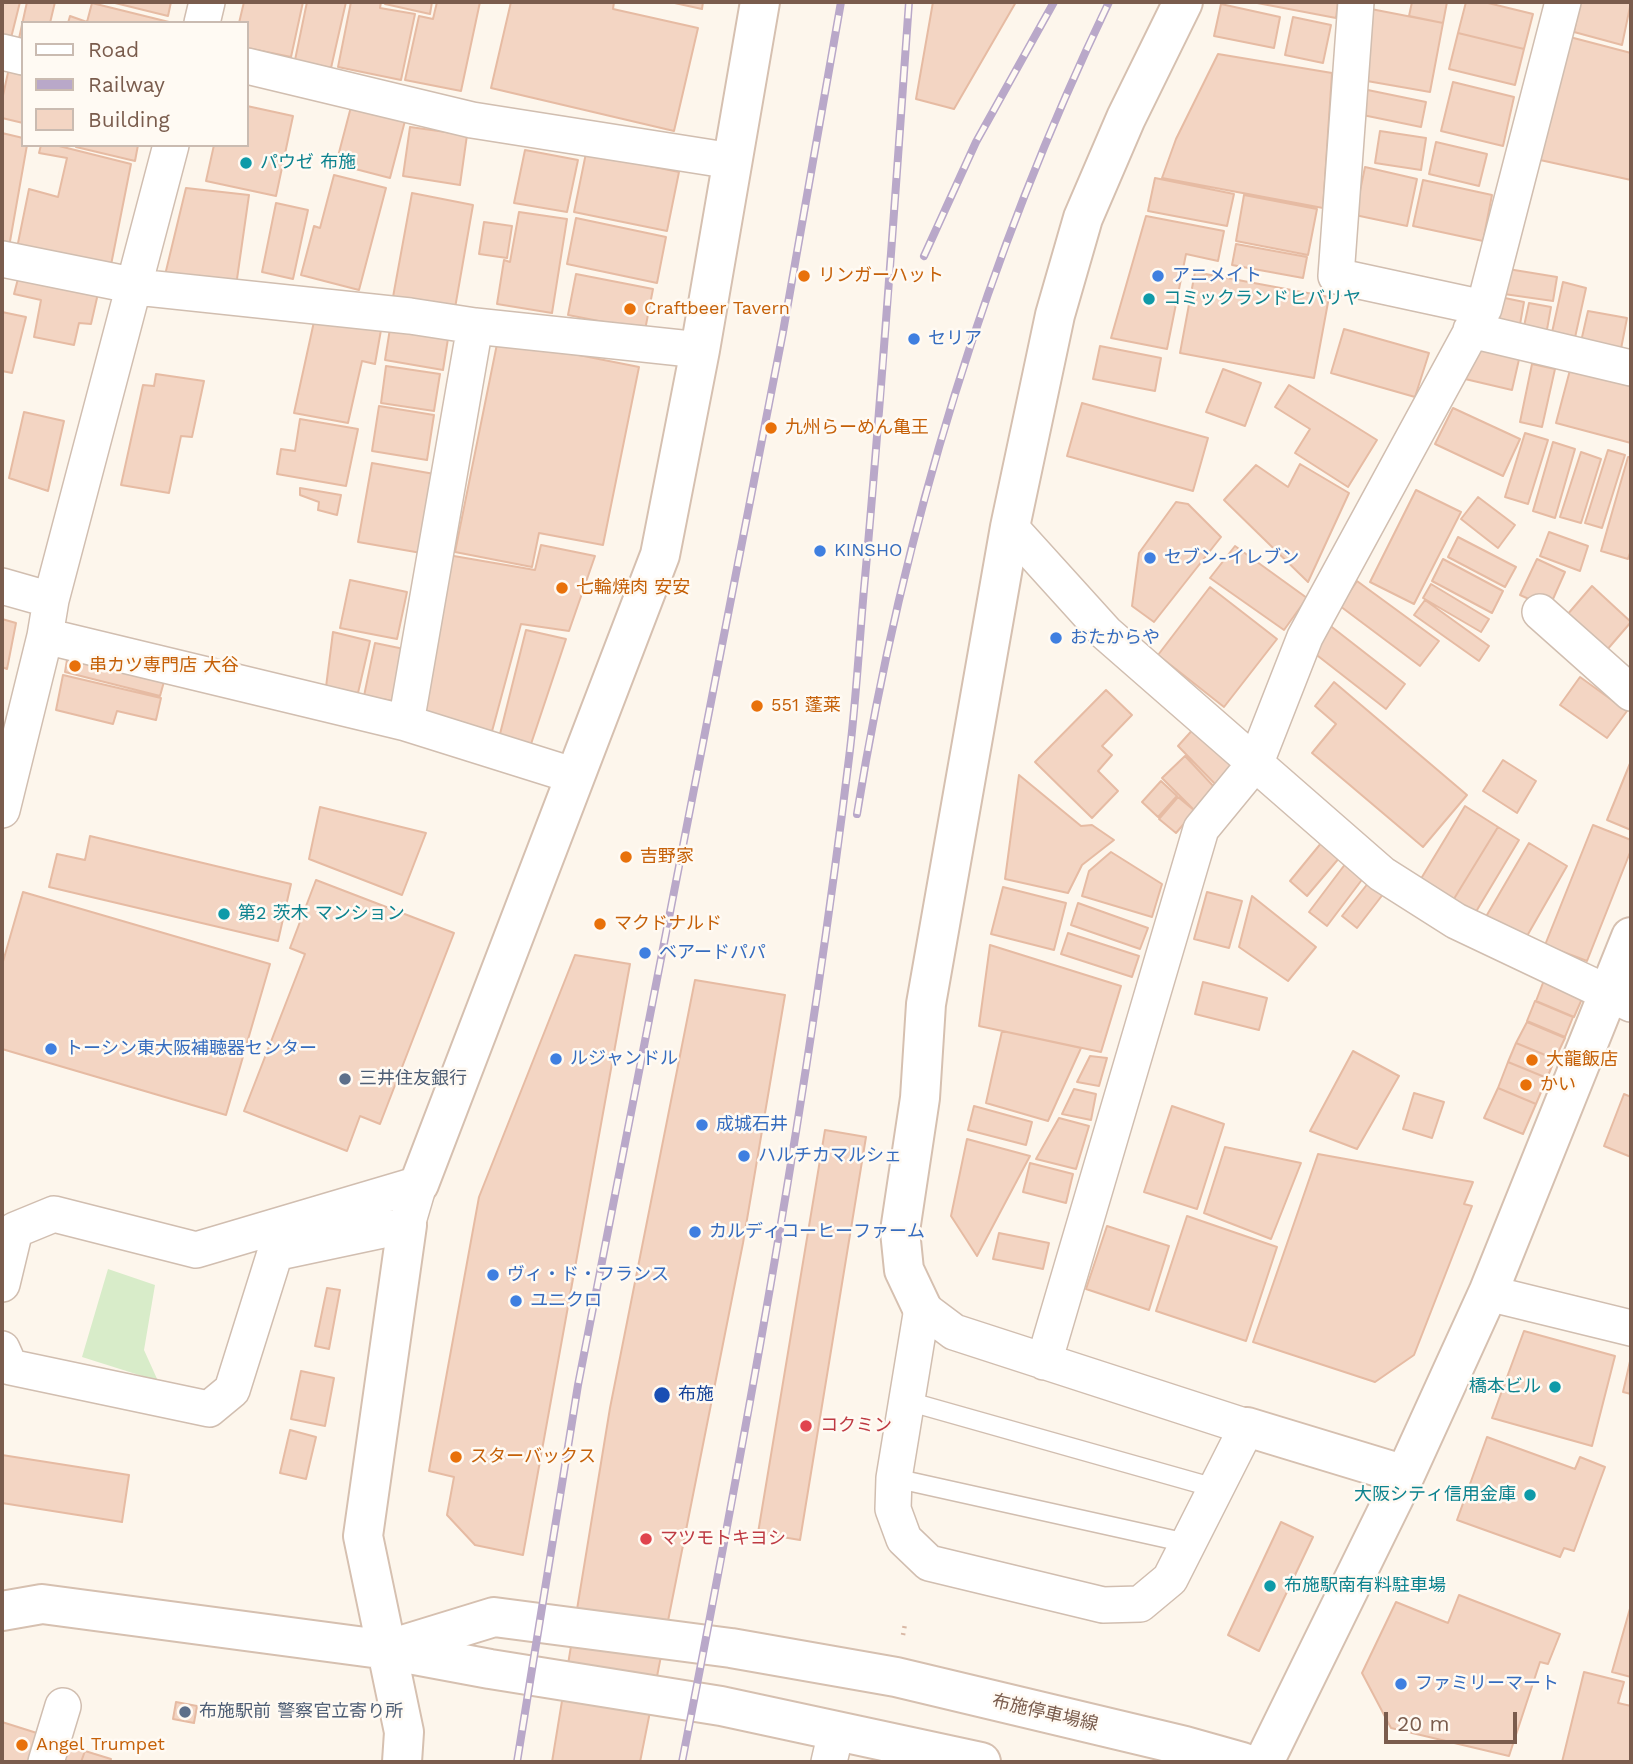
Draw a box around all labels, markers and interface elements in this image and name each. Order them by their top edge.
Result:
legend [21,21,248,147]
text: Road [88,37,139,62]
text: Railway [88,72,165,97]
text: Building [88,107,170,132]
place label: パウゼ 布施 [260,152,356,174]
marker: パウゼ 布施 [238,155,254,171]
place label: リンガーハット [818,265,944,287]
place label: アニメイト [1172,265,1262,287]
marker: リンガーハット [796,268,812,284]
marker: アニメイト [1150,268,1166,284]
place label: コミックランドヒバリヤ [1163,288,1361,310]
marker: コミックランドヒバリヤ [1141,291,1157,307]
place label: Craftbeer Tavern [644,298,790,320]
marker: Craftbeer Tavern [622,301,638,317]
place label: セリア [928,328,982,350]
marker: セリア [906,331,922,347]
place label: 九州らーめん亀王 [785,417,929,439]
marker: 九州らーめん亀王 [763,420,779,436]
place label: KINSHO [834,540,903,562]
marker: KINSHO [812,543,828,559]
place label: セブン-イレブン [1164,547,1299,569]
marker: セブン-イレブン [1142,550,1158,566]
place label: 七輪焼肉 安安 [576,577,690,599]
marker: 七輪焼肉 安安 [554,580,570,596]
place label: おたからや [1070,627,1160,649]
marker: おたからや [1048,630,1064,646]
place label: 串カツ専門店 大谷 [89,655,239,677]
marker: 串カツ専門店 大谷 [67,658,83,674]
place label: 551 蓬莱 [771,695,841,717]
marker: 551 蓬莱 [749,698,765,714]
place label: 吉野家 [640,846,694,868]
marker: 吉野家 [618,849,634,865]
place label: 第2 茨木 マンション [238,903,405,925]
marker: 第2 茨木 マンション [216,906,232,922]
place label: マクドナルド [614,913,722,935]
marker: マクドナルド [592,916,608,932]
place label: ベアードパパ [659,942,766,964]
marker: ベアードパパ [637,945,653,961]
place label: トーシン東大阪補聴器センター [65,1038,317,1060]
marker: トーシン東大阪補聴器センター [43,1041,59,1057]
place label: ルジャンドル [570,1048,678,1070]
place label: 大龍飯店 [1546,1049,1618,1071]
marker: ルジャンドル [548,1051,564,1067]
marker: 大龍飯店 [1524,1052,1540,1068]
place label: 三井住友銀行 [359,1068,467,1090]
marker: 三井住友銀行 [337,1071,353,1087]
place label: かい [1540,1074,1576,1096]
marker: かい [1518,1077,1534,1093]
place label: 成城石井 [716,1114,788,1136]
marker: 成城石井 [694,1117,710,1133]
place label: ハルチカマルシェ [758,1145,902,1167]
marker: ハルチカマルシェ [736,1148,752,1164]
place label: カルディコーヒーファーム [709,1221,925,1243]
marker: カルディコーヒーファーム [687,1224,703,1240]
place label: ヴィ・ド・フランス [507,1264,669,1286]
marker: ヴィ・ド・フランス [485,1267,501,1283]
place label: ユニクロ [530,1290,602,1312]
marker: ユニクロ [508,1293,524,1309]
place label: 橋本ビル [1469,1376,1541,1398]
marker: 橋本ビル [1547,1379,1563,1395]
place label: 布施 [678,1384,714,1406]
marker: 布施 [652,1385,672,1405]
place label: コクミン [820,1415,892,1437]
marker: コクミン [798,1418,814,1434]
place label: スターバックス [470,1446,596,1468]
marker: スターバックス [448,1449,464,1465]
place label: 大阪シティ信用金庫 [1354,1484,1516,1506]
marker: 大阪シティ信用金庫 [1522,1487,1538,1503]
place label: マツモトキヨシ [660,1528,786,1550]
marker: マツモトキヨシ [638,1531,654,1547]
place label: 布施駅南有料駐車場 [1284,1575,1446,1597]
marker: 布施駅南有料駐車場 [1262,1578,1278,1594]
place label: ファミリーマート [1415,1673,1559,1695]
marker: ファミリーマート [1393,1676,1409,1692]
street label: 布施停車場線 [990,1690,1100,1736]
scale bar [1388,1698,1521,1742]
place label: 布施駅前 警察官立寄り所 [199,1701,403,1723]
marker: 布施駅前 警察官立寄り所 [177,1704,193,1720]
text: 20 m [1397,1711,1449,1736]
place label: Angel Trumpet [36,1734,165,1756]
marker: Angel Trumpet [14,1737,30,1753]

